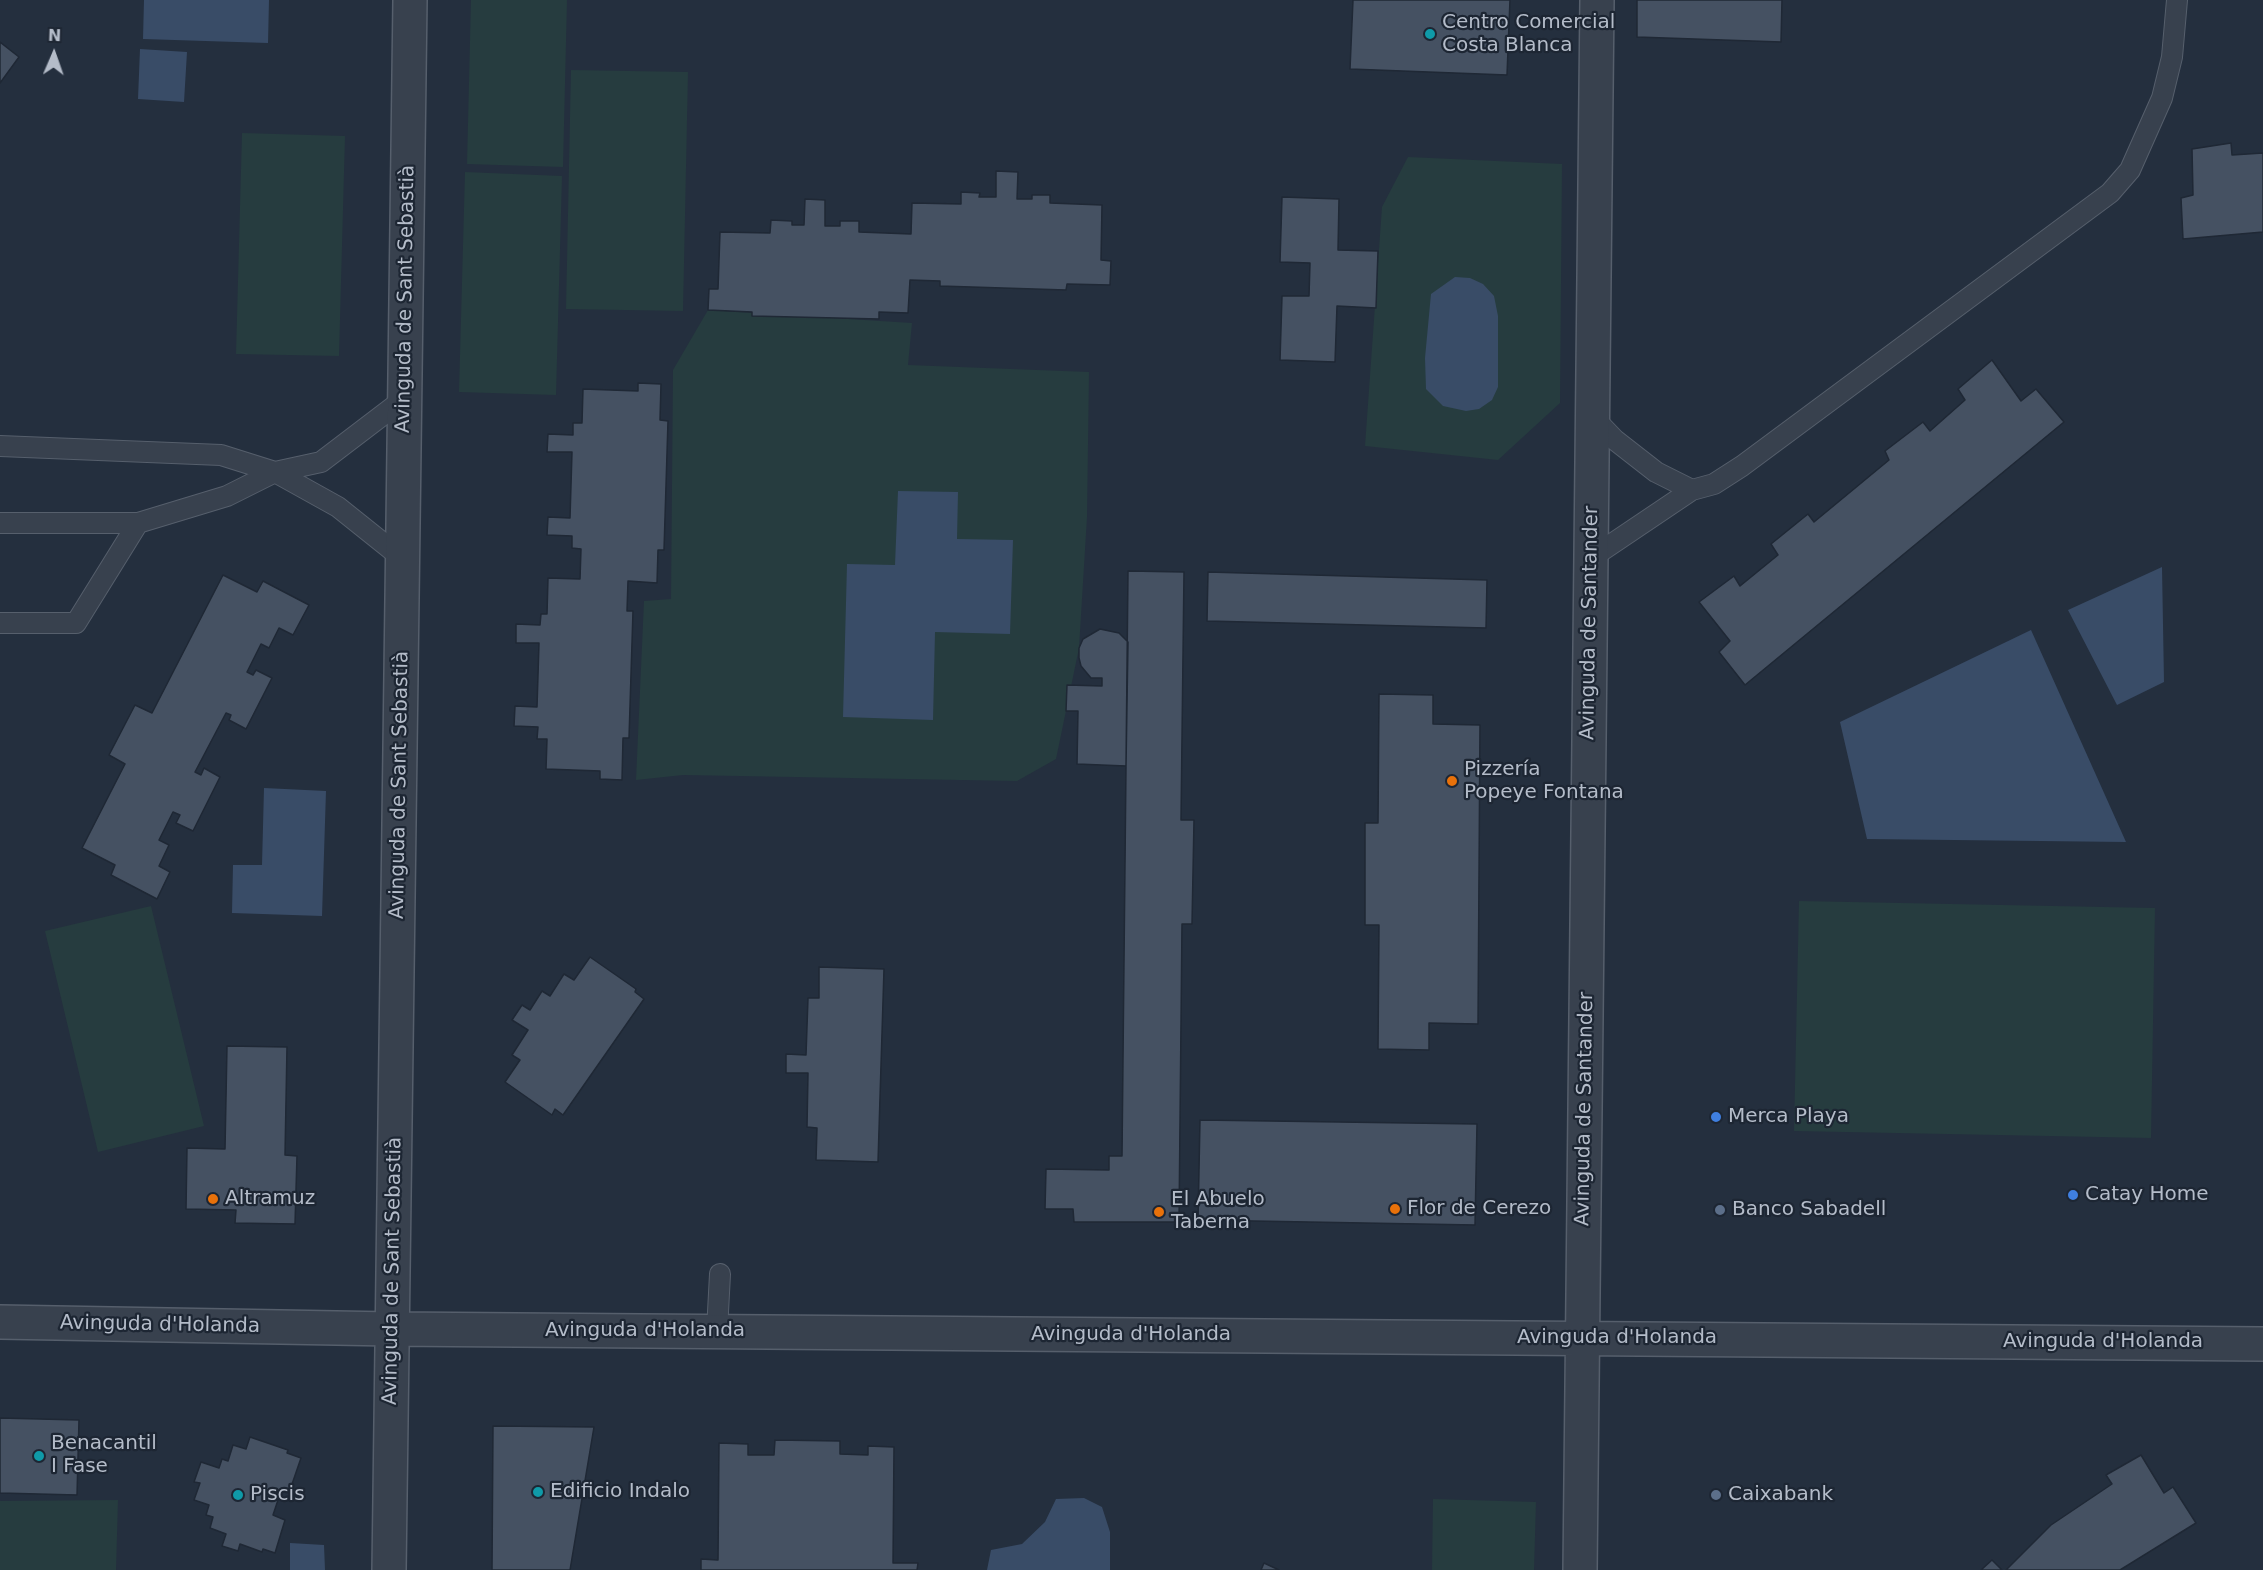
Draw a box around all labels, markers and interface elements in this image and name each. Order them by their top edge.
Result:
place label: Centro Comercial Costa Blanca [1442,11,1615,58]
north arrow [24,24,84,84]
text: N [48,26,62,45]
marker: Centro Comercial Costa Blanca [1423,27,1437,41]
street label: Avinguda de Sant Sebastià [392,165,420,433]
street label: Avinguda de Santander [1576,506,1604,740]
street label: Avinguda de Sant Sebastià [386,651,414,919]
place label: Pizzería Popeye Fontana [1464,758,1624,805]
marker: Pizzería Popeye Fontana [1445,774,1459,788]
street label: Avinguda de Santander [1571,992,1599,1226]
place label: Merca Playa [1728,1105,1849,1129]
marker: Merca Playa [1709,1110,1723,1124]
street label: Avinguda de Sant Sebastià [379,1137,407,1405]
place label: Catay Home [2085,1183,2209,1207]
place label: Altramuz [225,1187,315,1211]
place label: El Abuelo Taberna [1171,1188,1265,1235]
marker: Catay Home [2066,1188,2080,1202]
marker: Altramuz [206,1192,220,1206]
place label: Flor de Cerezo [1407,1197,1551,1221]
place label: Banco Sabadell [1732,1198,1886,1222]
marker: Flor de Cerezo [1388,1202,1402,1216]
marker: Banco Sabadell [1713,1203,1727,1217]
marker: El Abuelo Taberna [1152,1205,1166,1219]
street label: Avinguda d'Holanda [60,1311,260,1339]
street label: Avinguda d'Holanda [545,1319,745,1343]
street label: Avinguda d'Holanda [1031,1323,1231,1347]
street label: Avinguda d'Holanda [1517,1326,1717,1350]
street label: Avinguda d'Holanda [2003,1330,2203,1354]
place label: Benacantil I Fase [51,1432,157,1479]
marker: Benacantil I Fase [32,1449,46,1463]
place label: Edificio Indalo [550,1480,690,1504]
place label: Piscis [250,1483,305,1507]
place label: Caixabank [1728,1483,1833,1507]
marker: Edificio Indalo [531,1485,545,1499]
marker: Piscis [231,1488,245,1502]
marker: Caixabank [1709,1488,1723,1502]

